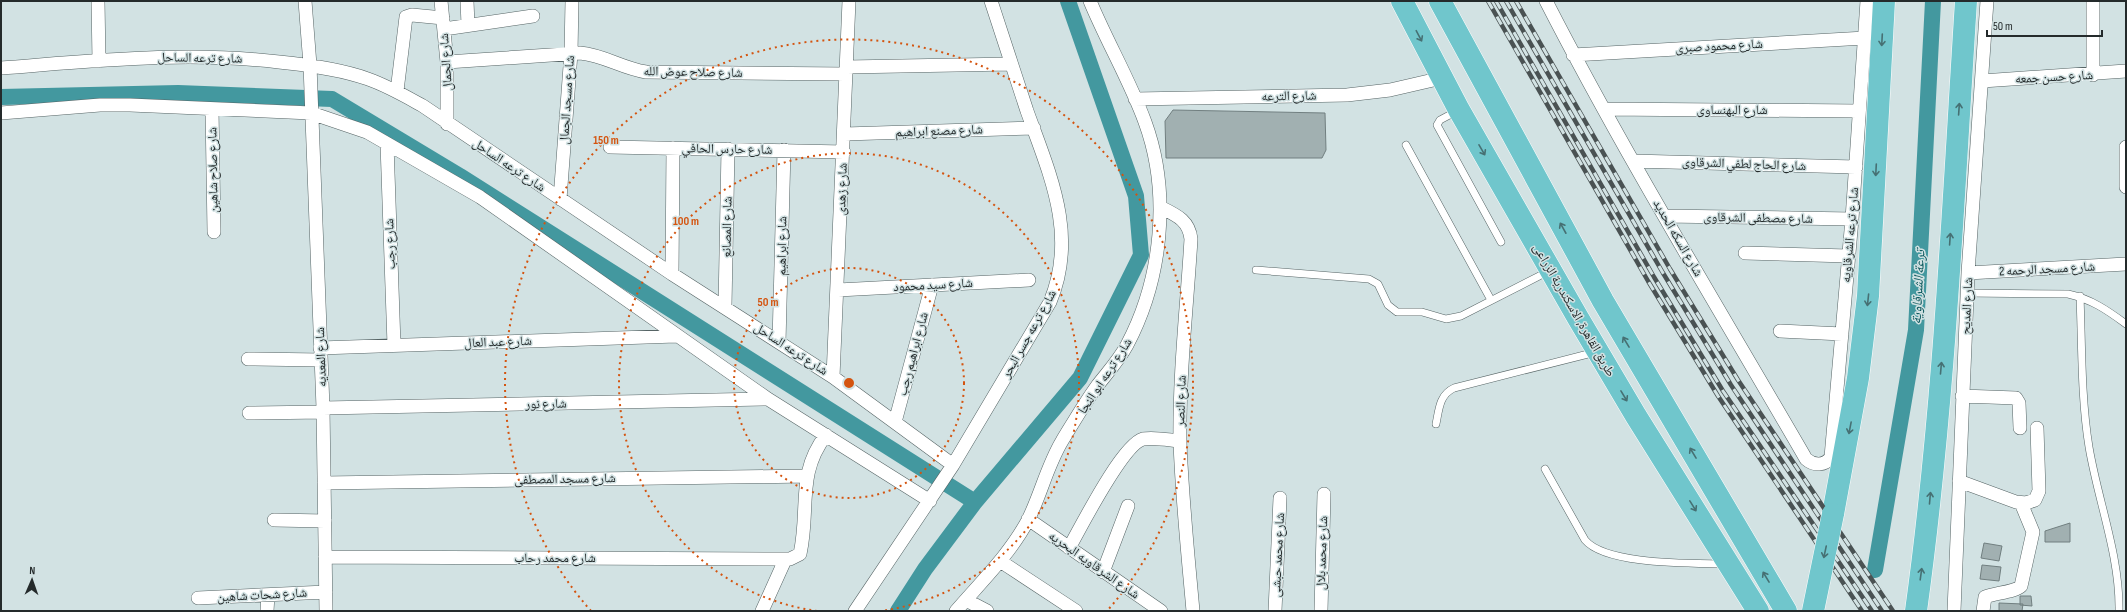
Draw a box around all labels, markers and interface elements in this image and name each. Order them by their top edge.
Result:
scale bar [1987,12,2102,38]
text: 50 m [1993,19,2013,34]
one-way arrow [1416,30,1424,42]
street label: شارع الجمال [436,33,457,91]
one-way arrow [1879,33,1886,46]
street label: شارع محمود صبرى [1675,36,1763,57]
street label: شارع ترعه الساحل [157,49,242,68]
street label: شارع مسجد الجمال [556,55,579,145]
street label: شارع صلاح عوض الله [643,63,743,82]
street label: شارع حسن جمعه [2015,67,2094,88]
street label: شارع الترعه [1261,88,1317,105]
street label: شارع البهنساوى [1696,102,1768,119]
one-way arrow [1956,103,1963,116]
street label: شارع مصنع ابراهيم [895,121,983,142]
street label: شارع صلاح شاهين [204,127,223,213]
text: 150 m [593,133,619,148]
street label: شارع ترعه الساحل [469,135,549,196]
street label: شارع حارس الحافي [681,140,773,160]
one-way arrow [1479,144,1486,156]
street label: شارع الحاج لطفي الشرقاوى [1681,154,1806,176]
street label: شارع زهدى [833,162,852,216]
one-way arrow [1872,163,1879,176]
street label: شارع ترعه الشرقاويه [1838,187,1863,284]
street label: شارع المصانع [718,196,737,258]
street label: شارع السكه الحديد [1649,197,1707,280]
street label: شارع مصطفى الشرقاوى [1703,209,1813,228]
text: 100 m [673,214,699,229]
street label: شارع ابراهيم [773,216,792,276]
street label: شارع رجب [381,218,400,270]
one-way arrow [1558,222,1566,234]
one-way arrow [1947,233,1954,246]
street label: طريق القاهرة, الاسكندرية الزراعى [1529,241,1619,379]
water label: ترعة الشرقاوية [1908,247,1929,325]
street label: شارع مسجد الرحمه 2 [1999,258,2096,281]
street label: شارع سيد محمود [893,275,973,296]
street label: شارع المديح [1958,277,1977,335]
street label: شارع ترعه جسر البحر [998,287,1061,382]
one-way arrow [1864,293,1871,306]
text: 50 m [758,295,778,310]
street label: شارع ابراهيم رجب [894,310,933,398]
street label: شارع ترعه الساحل [751,319,831,380]
street label: شارع المعديه [312,327,331,387]
street label: شارع عبد العال [464,333,532,352]
street label: شارع ترعه ابو النجا [1074,335,1136,418]
one-way arrow [1622,336,1630,348]
one-way arrow [1937,362,1944,375]
street label: شارع النصر [1172,375,1191,428]
centre of rings [842,376,856,390]
one-way arrow [1620,390,1628,401]
street label: شارع نور [524,396,567,413]
one-way arrow [1845,421,1853,434]
one-way arrow [1688,448,1696,460]
street label: شارع مسجد المصطفى [514,470,616,489]
one-way arrow [1926,492,1933,505]
one-way arrow [1689,500,1697,512]
street label: شارع محمد حبشى [1268,512,1289,598]
street label: شارع محمد بلال [1313,516,1332,590]
street label: شارع الشرقاويه البحريه [1045,528,1143,603]
one-way arrow [1821,545,1829,558]
street label: شارع محمد رحاب [514,550,596,567]
north arrow [12,560,52,600]
text: N [29,564,36,577]
one-way arrow [1917,568,1925,581]
one-way arrow [1761,571,1769,583]
street label: شارع شحات شاهين [217,585,307,606]

